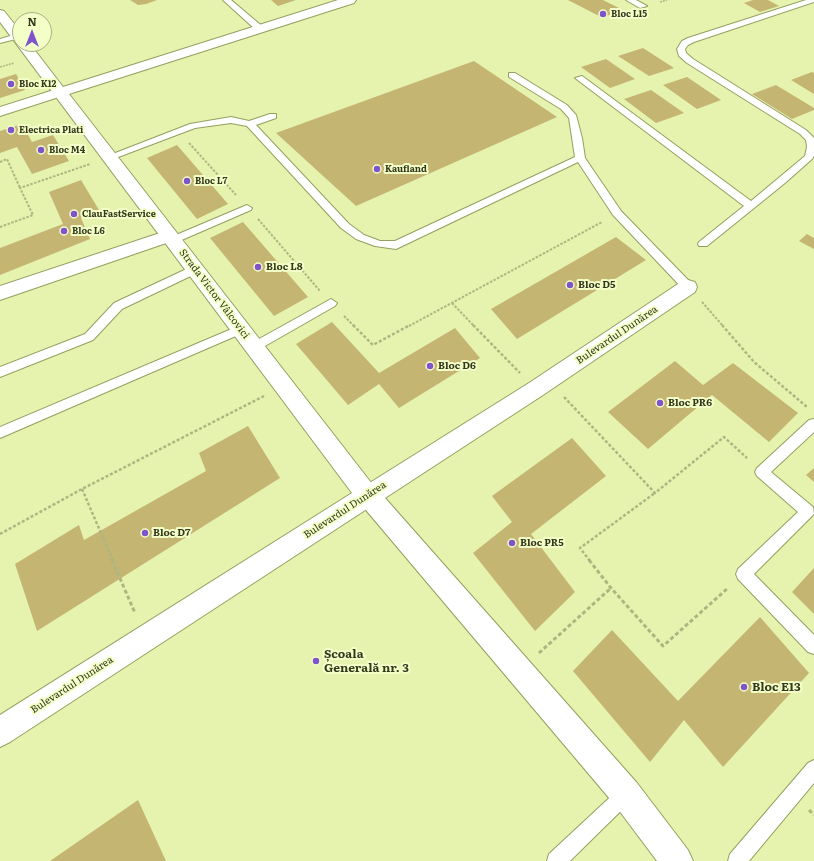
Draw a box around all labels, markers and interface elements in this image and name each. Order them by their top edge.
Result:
marker: Bloc L15 [598,9,608,19]
place label: Bloc L15 [611,9,647,19]
north arrow [12,12,52,52]
text: N [27,13,37,29]
marker: Bloc K12 [6,79,16,89]
place label: Bloc K12 [19,79,56,89]
marker: Electrica Plati [6,125,16,135]
place label: Electrica Plati [19,125,83,135]
marker: Bloc M4 [36,145,46,155]
place label: Bloc M4 [49,145,85,155]
marker: Kaufland [372,164,382,174]
place label: Kaufland [385,164,427,174]
marker: Bloc L7 [182,176,192,186]
place label: Bloc L7 [195,176,227,186]
marker: ClauFastService [69,209,79,219]
place label: ClauFastService [82,209,156,219]
marker: Bloc L6 [59,226,69,236]
place label: Bloc L6 [72,226,105,236]
street label: Strada Victor Vâlcovici [176,247,252,341]
place label: Bloc L8 [266,261,303,273]
marker: Bloc L8 [253,262,263,272]
place label: Bloc D5 [578,279,615,291]
marker: Bloc D5 [565,280,575,290]
street label: Bulevardul Dunărea [574,303,660,367]
place label: Bloc D6 [438,360,476,372]
marker: Bloc D6 [425,361,435,371]
place label: Bloc PR6 [668,397,712,409]
marker: Bloc PR6 [655,398,665,408]
street label: Bulevardul Dunărea [302,479,388,541]
place label: Bloc D7 [153,527,190,539]
marker: Bloc D7 [140,528,150,538]
place label: Bloc PR5 [520,537,564,549]
marker: Bloc PR5 [507,538,517,548]
place label: Școala Generală nr. 3 [324,647,409,675]
street label: Bulevardul Dunărea [29,654,115,716]
marker: Școala Generală nr. 3 [311,656,321,666]
place label: Bloc E13 [752,680,801,694]
marker: Bloc E13 [739,682,749,692]

